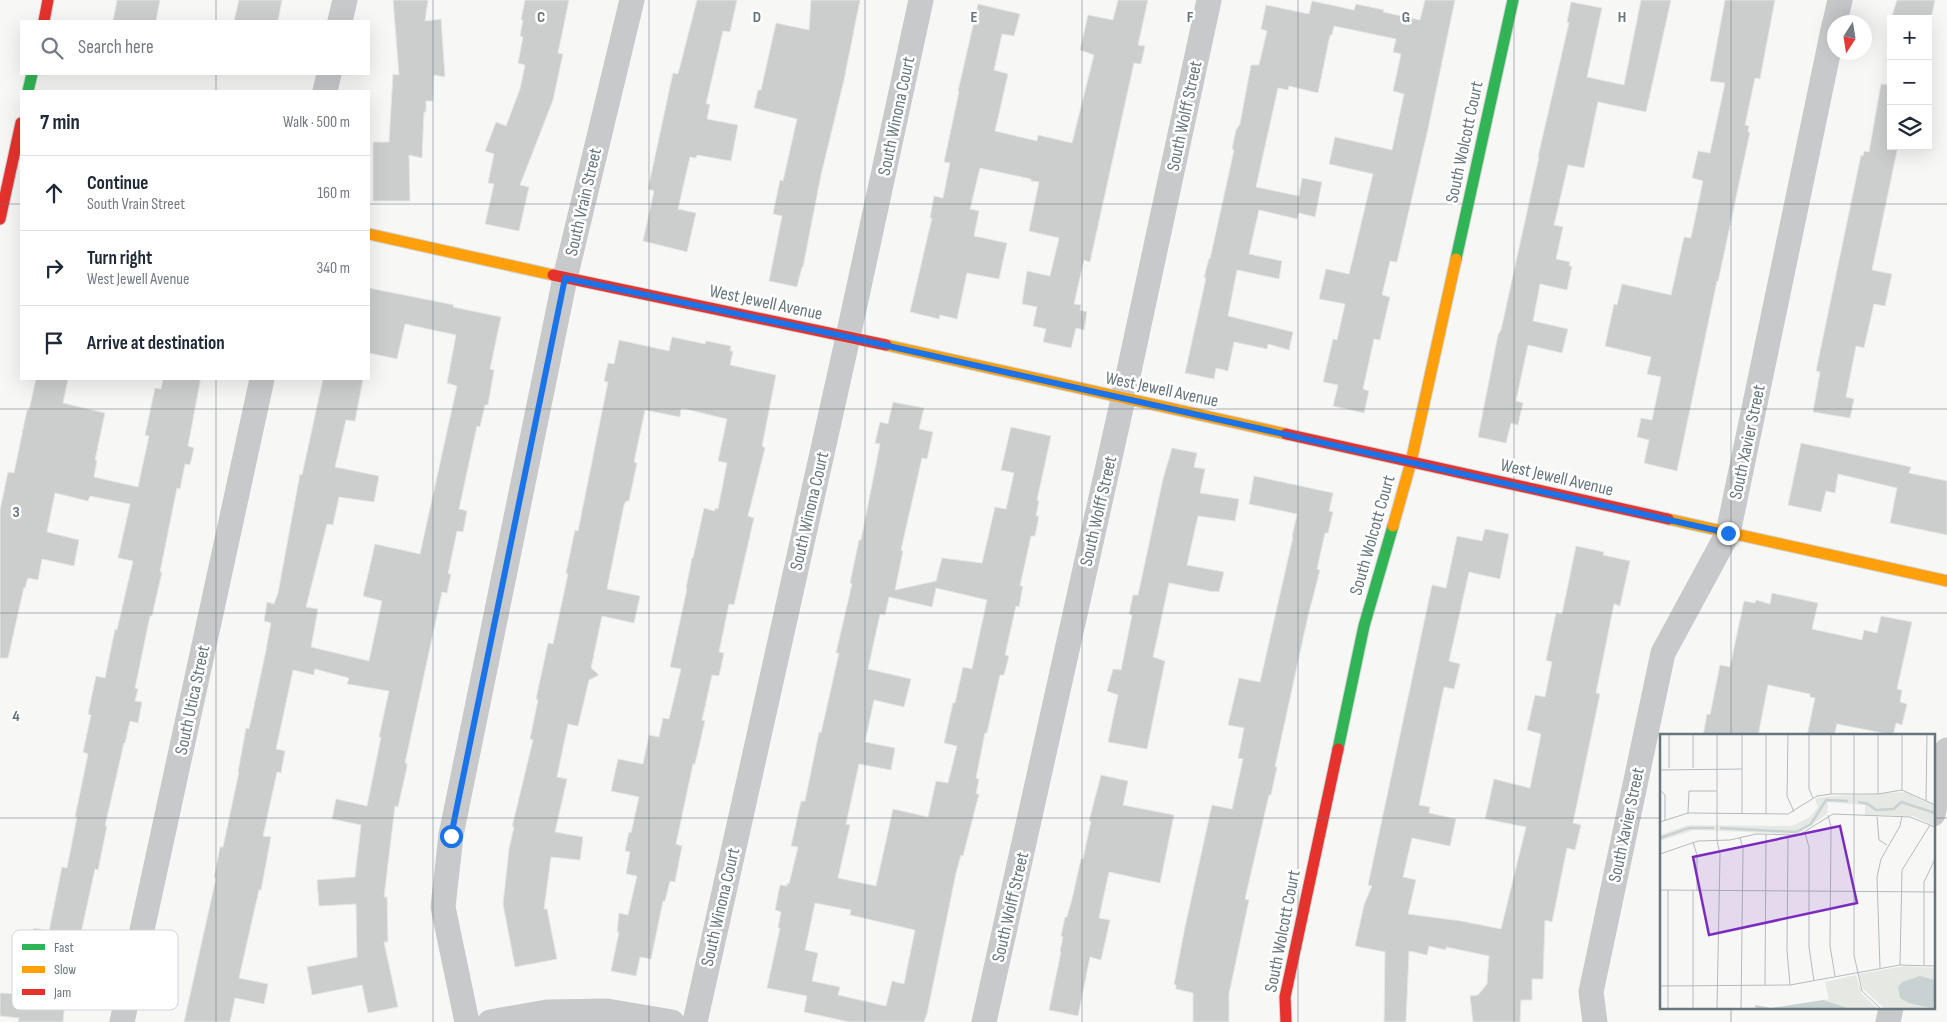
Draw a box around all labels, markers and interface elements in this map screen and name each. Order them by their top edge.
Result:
text: C [537,8,545,27]
text: D [753,8,761,27]
text: E [971,8,978,27]
text: F [1187,8,1194,27]
text: G [1402,8,1410,27]
text: H [1618,8,1626,27]
north arrow [1827,15,1872,60]
map controls [1887,15,1932,150]
button: + [1887,15,1932,60]
search box [20,20,370,75]
icon: search [38,34,66,62]
text: Search here [78,36,154,59]
street label: South Winona Court [874,54,919,177]
street label: South Wolff Street [1163,59,1207,173]
button: − [1887,60,1932,105]
street label: South Wolcott Court [1441,79,1488,205]
button: layers [1887,105,1932,150]
text: 7 min [40,110,80,135]
text: Walk · 500 m [283,113,350,132]
street label: South Vrain Street [561,146,606,258]
text: Continue [87,172,148,195]
icon: ahead [40,179,68,207]
text: 160 m [317,184,350,203]
text: South Vrain Street [87,195,185,214]
text: Turn right [87,247,152,270]
icon: right [40,254,68,282]
text: 340 m [317,259,350,278]
text: West Jewell Avenue [87,270,189,289]
street label: West Jewell Avenue [707,280,824,325]
icon: arrive [40,329,68,357]
text: Arrive at destination [87,332,225,355]
street label: West Jewell Avenue [1103,367,1220,412]
street label: South Xavier Street [1725,382,1770,501]
street label: South Winona Court [786,449,833,572]
street label: South Wolff Street [1076,454,1121,568]
street label: West Jewell Avenue [1498,454,1615,501]
street label: South Wolcott Court [1345,472,1400,598]
text: 3 [12,503,20,522]
route end [1717,522,1740,545]
street label: South Utica Street [171,643,214,757]
text: 4 [12,707,20,726]
inset map [1660,734,1934,1010]
street label: South Xavier Street [1604,765,1649,884]
route start [440,825,463,848]
street label: South Winona Court [697,845,744,968]
street label: South Wolff Street [988,850,1033,964]
street label: South Wolcott Court [1260,868,1305,994]
legend [12,930,178,1010]
text: Fast [54,939,74,956]
text: Slow [54,961,76,978]
text: Jam [53,984,71,1001]

